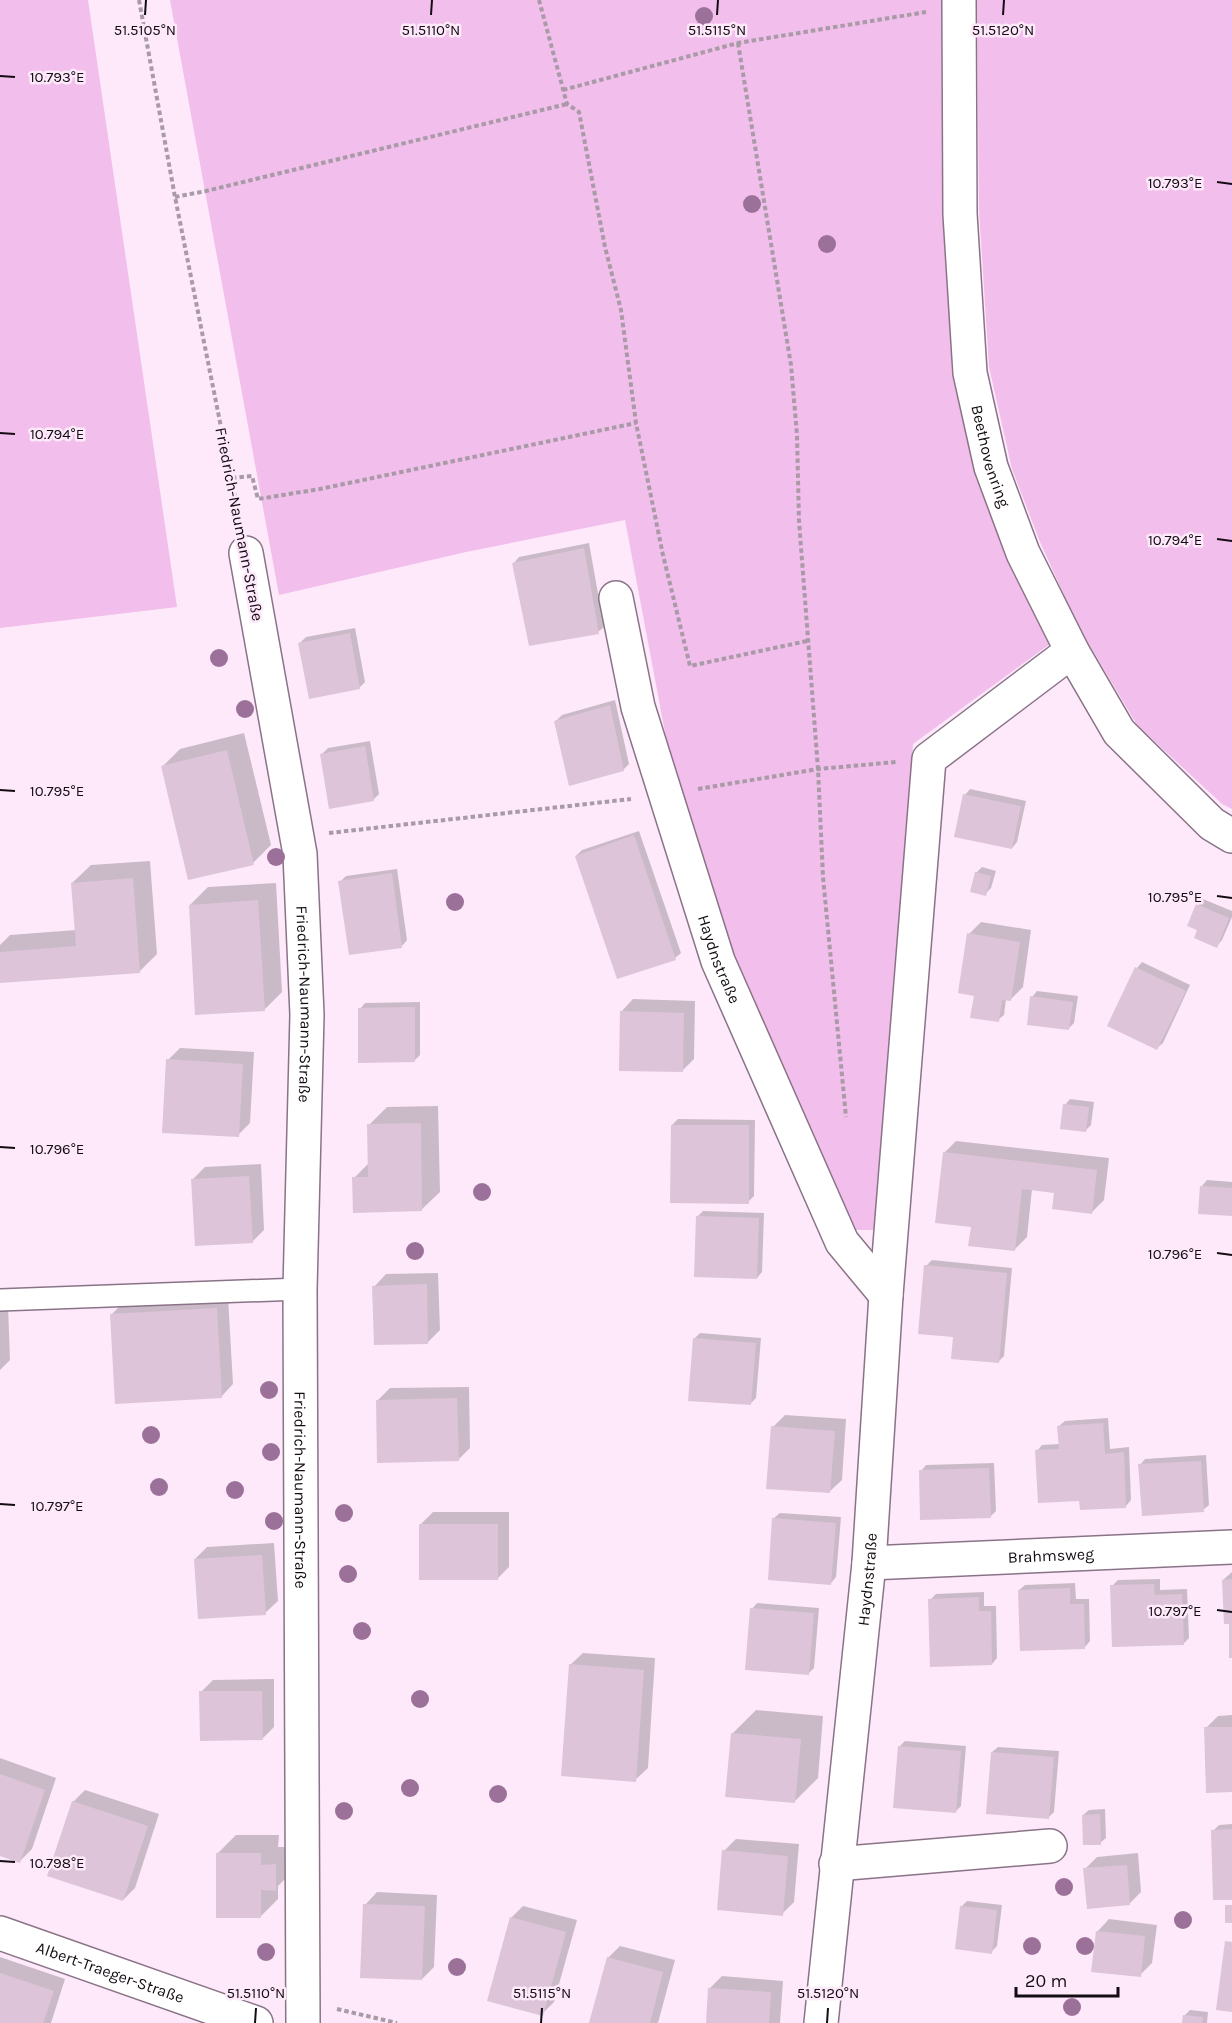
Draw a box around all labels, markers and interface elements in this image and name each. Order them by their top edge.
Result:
text: 51.5105°N [114,21,176,39]
text: 51.5110°N [402,21,460,39]
text: 51.5115°N [688,21,746,39]
text: 51.5120°N [972,21,1034,39]
text: 10.793°E [30,68,84,86]
text: 10.793°E [1148,174,1202,192]
street label: Beethovenring [967,403,1014,510]
text: 10.794°E [30,425,84,443]
street label: Friedrich-Naumann-Straße [211,426,268,623]
text: 10.794°E [1148,531,1202,549]
text: 10.795°E [30,782,84,800]
text: 10.795°E [1148,888,1202,906]
street label: Friedrich-Naumann-Straße [292,905,316,1103]
street label: Haydnstraße [694,912,744,1006]
text: 10.796°E [30,1140,84,1158]
text: 10.796°E [1148,1245,1202,1263]
street label: Friedrich-Naumann-Straße [290,1391,310,1589]
text: 10.797°E [31,1497,83,1515]
street label: Haydnstraße [853,1532,881,1627]
street label: Brahmsweg [1007,1544,1094,1567]
text: 10.797°E [1149,1602,1201,1620]
text: 10.798°E [29,1854,85,1872]
street label: Albert-Traeger-Straße [34,1938,187,2007]
scale bar [1016,1960,1118,1998]
text: 20 m [1025,1970,1067,1992]
text: 51.5110°N [227,1984,285,2002]
text: 51.5115°N [513,1984,571,2002]
text: 51.5120°N [797,1984,859,2002]

